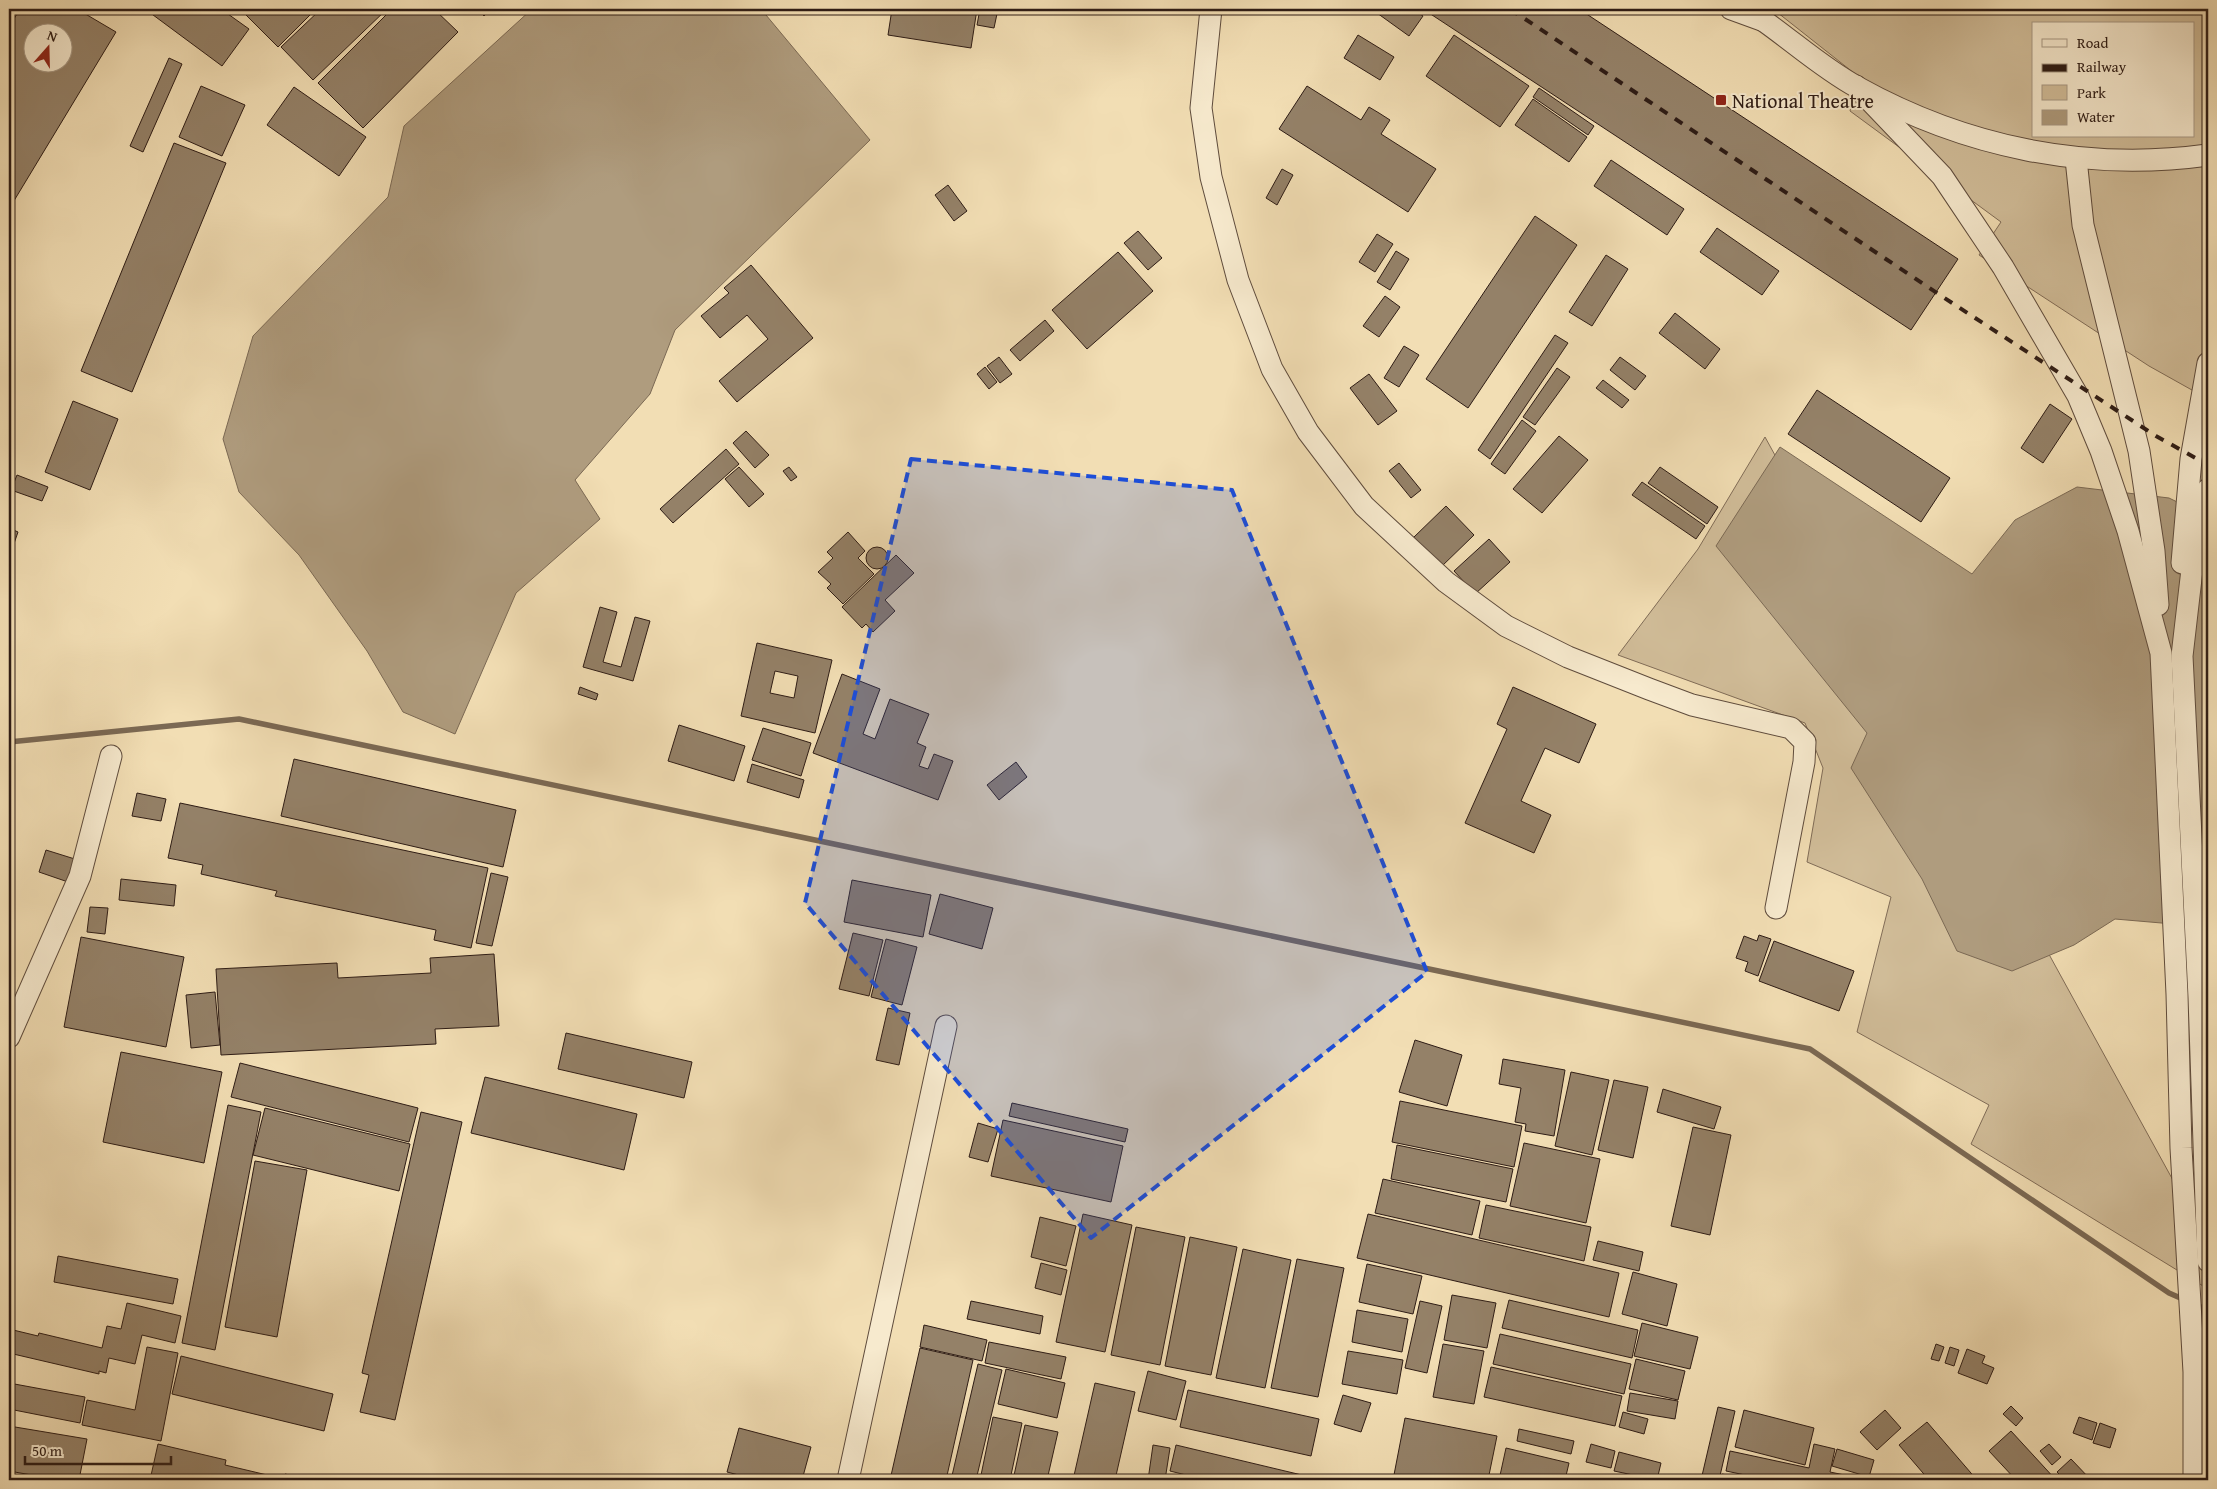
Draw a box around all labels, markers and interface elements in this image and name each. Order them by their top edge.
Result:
north arrow [22,22,72,72]
legend [2032,22,2194,138]
text: N [45,25,61,47]
text: Road [2077,32,2108,53]
text: Railway [2077,56,2127,77]
text: Park [2077,82,2106,103]
place label: National Theatre [1732,86,1874,115]
marker: National Theatre [1714,93,1728,107]
text: Water [2077,106,2115,127]
scale bar [25,1434,171,1466]
text: 50 m [32,1440,63,1461]

